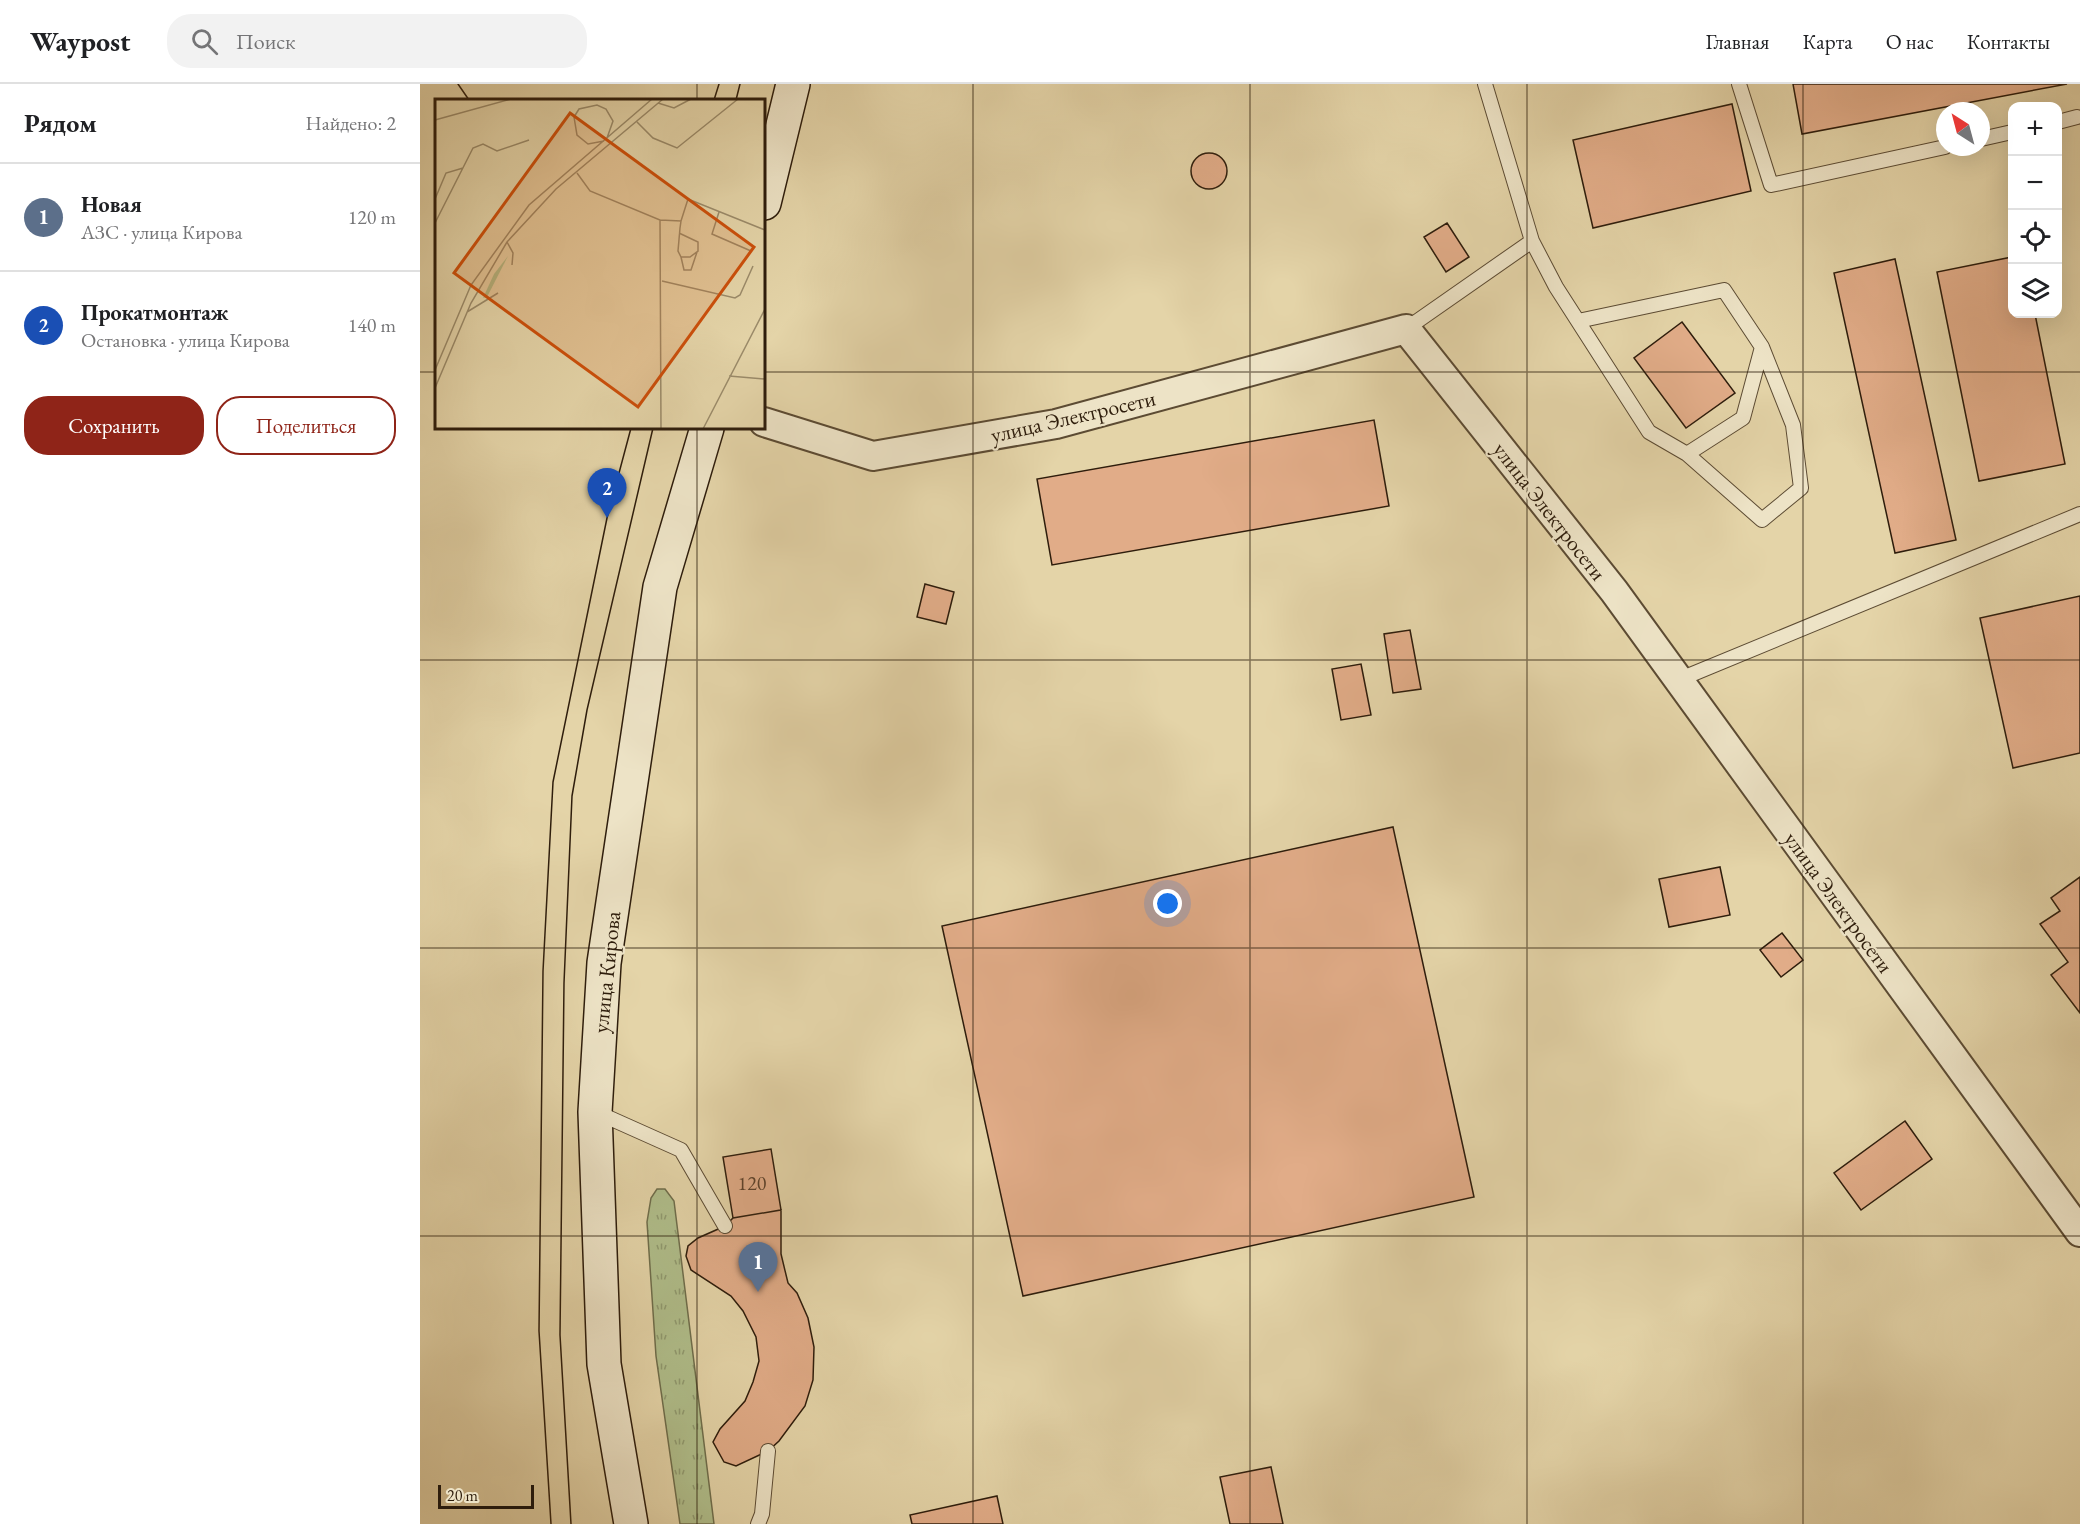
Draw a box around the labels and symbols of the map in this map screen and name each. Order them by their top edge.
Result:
inset map [435,99,765,429]
north arrow [1936,102,1990,156]
street label: улица Электросети [988,383,1159,450]
street label: улица Электросети [1486,436,1613,587]
pin: 2 [588,468,627,518]
street label: улица Электросети [1777,826,1900,979]
your location [1153,889,1182,918]
street label: улица Кирова [586,909,627,1034]
house number: 120 [738,1170,767,1196]
pin: 1 [738,1242,778,1292]
scale bar [438,1482,534,1510]

